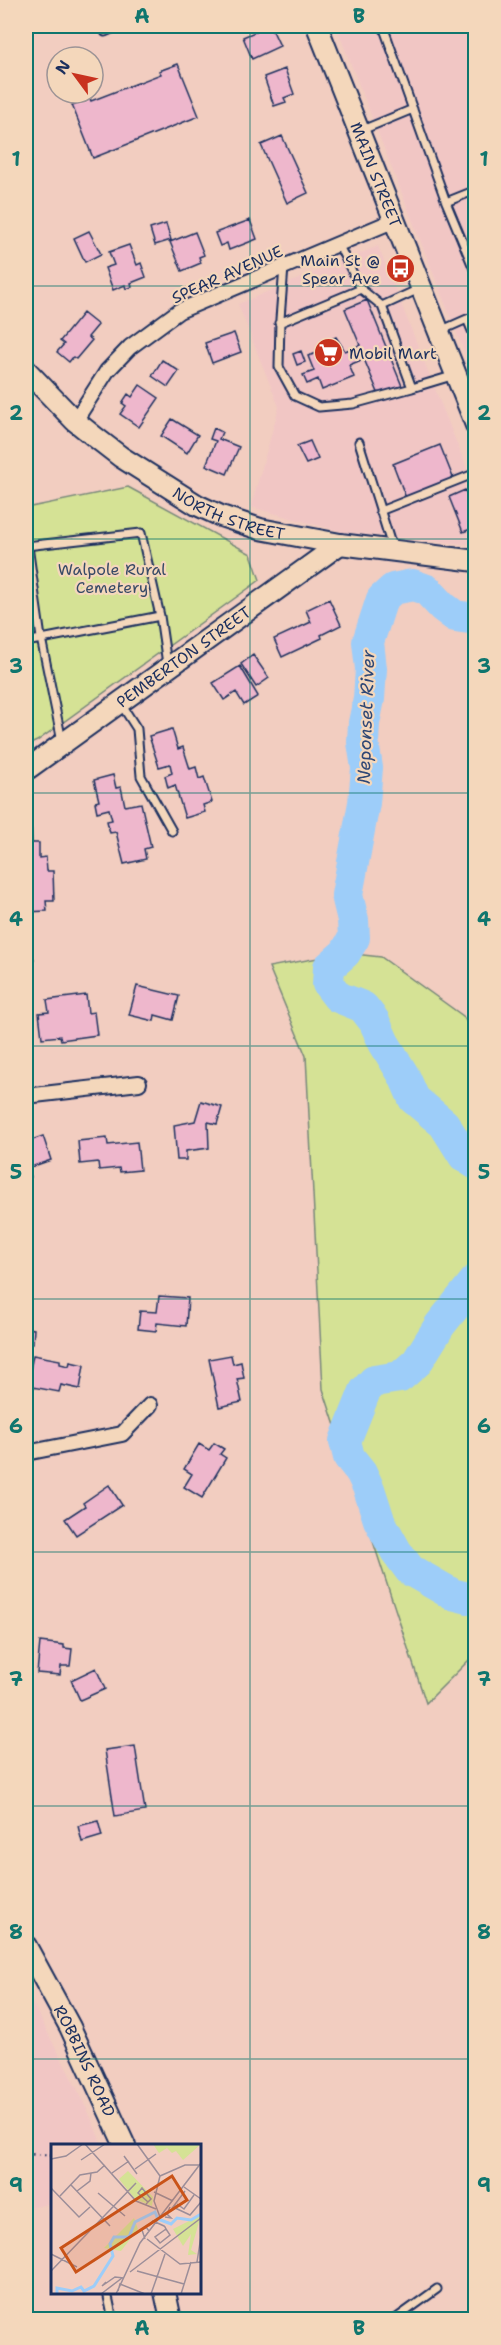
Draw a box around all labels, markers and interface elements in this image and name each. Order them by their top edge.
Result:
text: A [134,3,150,29]
text: B [353,3,365,29]
north arrow [45,45,105,105]
text: N [51,56,75,78]
street label: MAIN STREET [345,119,406,231]
text: 1 [11,146,21,172]
text: 1 [479,146,489,172]
street label: SPEAR AVENUE [168,240,286,308]
place label: Main St @ Spear Ave [300,250,380,289]
bus stop icon: Main St @ Spear Ave [385,253,417,285]
supermarket icon: Mobil Mart [312,337,344,369]
place label: Mobil Mart [349,343,437,364]
text: 2 [9,400,23,426]
text: 2 [477,400,491,426]
street label: NORTH STREET [168,482,287,544]
park label: Walpole Rural Cemetery [58,559,166,598]
street label: PEMBERTON STREET [112,601,255,713]
water label: Neponset River [352,649,380,785]
text: 3 [9,653,23,679]
text: 3 [477,653,491,679]
text: 4 [9,906,23,932]
text: 4 [477,906,491,932]
text: 5 [10,1159,22,1185]
text: 5 [478,1159,490,1185]
text: 6 [9,1413,23,1439]
text: 6 [477,1413,491,1439]
text: 7 [9,1666,23,1692]
text: 7 [477,1666,491,1692]
text: 8 [9,1919,23,1945]
text: 8 [477,1919,491,1945]
street label: ROBBINS ROAD [49,2001,120,2120]
inset map [51,2144,201,2294]
text: 9 [9,2172,23,2198]
text: 9 [477,2172,491,2198]
text: A [134,2315,150,2341]
text: B [353,2315,365,2341]

